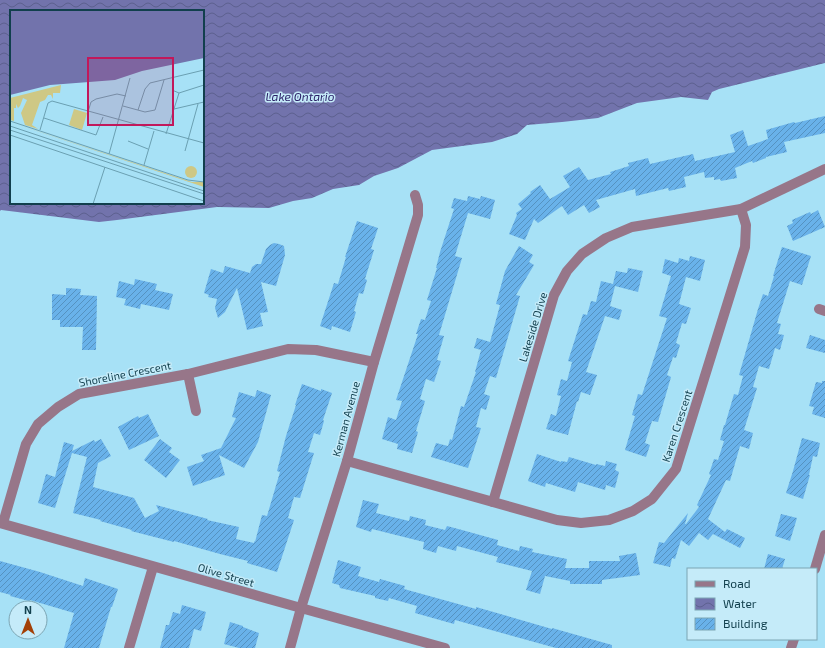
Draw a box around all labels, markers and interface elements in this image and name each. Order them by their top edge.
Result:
inset map [10,10,204,204]
water label: Lake Ontario [265,89,335,103]
street label: Lakeside Drive [516,290,549,363]
street label: Shoreline Crescent [78,358,172,389]
street label: Kerman Avenue [329,380,362,458]
street label: Karen Crescent [659,388,694,464]
street label: Olive Street [196,560,256,589]
legend [687,568,817,640]
text: Road [723,576,751,590]
text: Water [723,596,757,610]
north arrow [8,600,48,640]
text: N [24,603,32,616]
text: Building [723,616,768,630]

